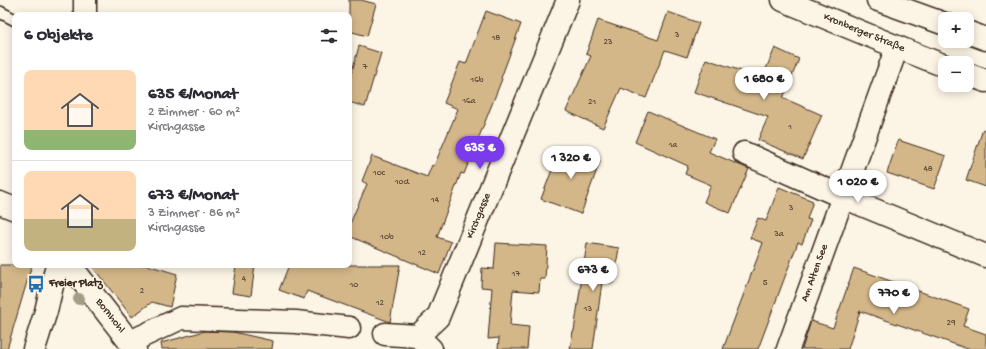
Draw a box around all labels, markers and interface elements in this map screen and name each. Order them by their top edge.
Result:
street label: Kronberger Straße [822,11,907,55]
map controls [938,12,974,92]
button: + [938,12,974,48]
icon: filters [318,25,340,47]
text: 6 Objekte [24,26,93,46]
house number: 3 [674,30,680,41]
house number: 18 [491,33,500,44]
house number: 23 [603,37,613,48]
button: − [938,56,974,92]
house number: 7 [362,62,368,73]
pin: 1 680 € [727,67,801,101]
text: 1 680 € [744,72,784,87]
house number: 16b [470,75,484,86]
text: 635 €/Monat [148,85,238,105]
icon: home [56,86,104,134]
house number: 16a [461,96,477,107]
house number: 21 [588,97,596,108]
text: 2 Zimmer · 60 m² [148,105,240,120]
text: Kirchgasse [148,120,205,135]
house number: 1 [787,122,792,133]
pin: 635 € [452,136,508,170]
house number: 1a [668,140,678,151]
text: 635 € [465,141,496,156]
pin: 1 320 € [534,146,608,180]
text: 1 320 € [551,151,591,166]
house number: 48 [923,164,933,175]
house number: 10c [372,168,386,179]
pin: 1 020 € [821,170,895,204]
text: 1 020 € [838,175,878,190]
house number: 10d [394,177,410,188]
text: 673 €/Monat [148,186,238,206]
icon: home [56,187,104,235]
street label: Kirchgasse [464,191,494,241]
house number: 14 [430,195,440,206]
house number: 3 [788,203,794,214]
text: 3 Zimmer · 86 m² [148,206,240,221]
text: Kirchgasse [148,221,205,236]
house number: 3a [773,229,785,240]
house number: 10b [379,232,394,243]
street label: Am Alten See [799,242,831,303]
house number: 12 [417,248,427,259]
pin: 673 € [565,258,621,292]
text: 673 € [578,263,608,278]
house number: 17 [511,269,520,280]
bus stop icon: Freier Platz [26,274,46,294]
house number: 4 [242,274,247,285]
place label: Freier Platz [48,277,104,290]
house number: 5 [763,278,768,289]
house number: 10 [349,280,358,291]
pin: 770 € [866,281,922,315]
house number: 2 [140,286,145,297]
text: 770 € [878,286,910,301]
street label: Bornhohl [92,296,128,336]
house number: 12 [375,298,385,309]
house number: 13 [583,304,592,315]
house number: 29 [947,318,956,329]

